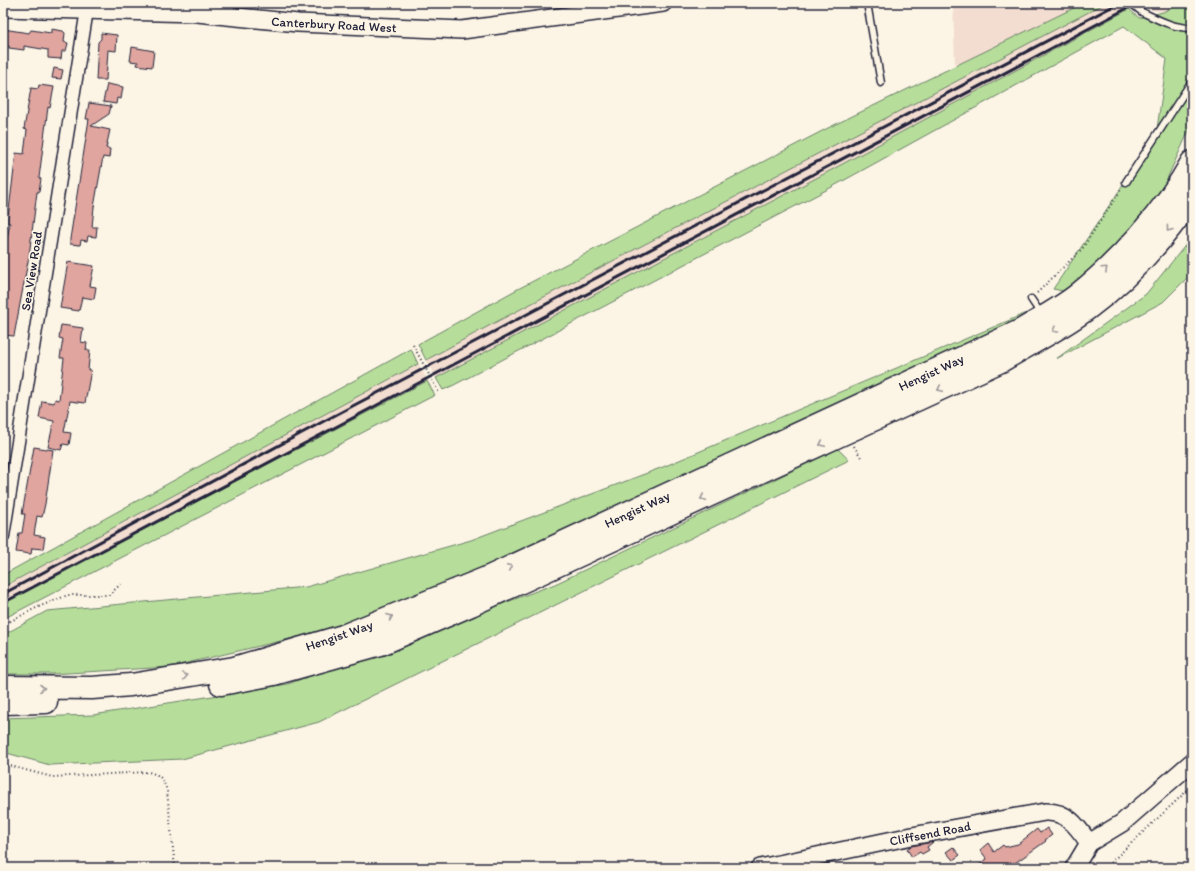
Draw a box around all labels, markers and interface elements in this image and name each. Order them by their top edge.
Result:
street label: Canterbury Road West [271,14,397,35]
one-way arrow [1166,225,1173,232]
street label: Sea View Road [18,230,45,312]
one-way arrow [1100,267,1108,274]
one-way arrow [1052,326,1059,333]
street label: Hengist Way [896,351,966,394]
one-way arrow [936,385,943,393]
one-way arrow [818,439,826,447]
street label: Hengist Way [602,488,672,531]
one-way arrow [700,493,708,501]
one-way arrow [506,564,514,572]
one-way arrow [387,613,394,621]
street label: Hengist Way [304,617,375,654]
one-way arrow [182,672,188,680]
one-way arrow [39,684,45,692]
street label: Cliffsend Road [888,818,972,849]

